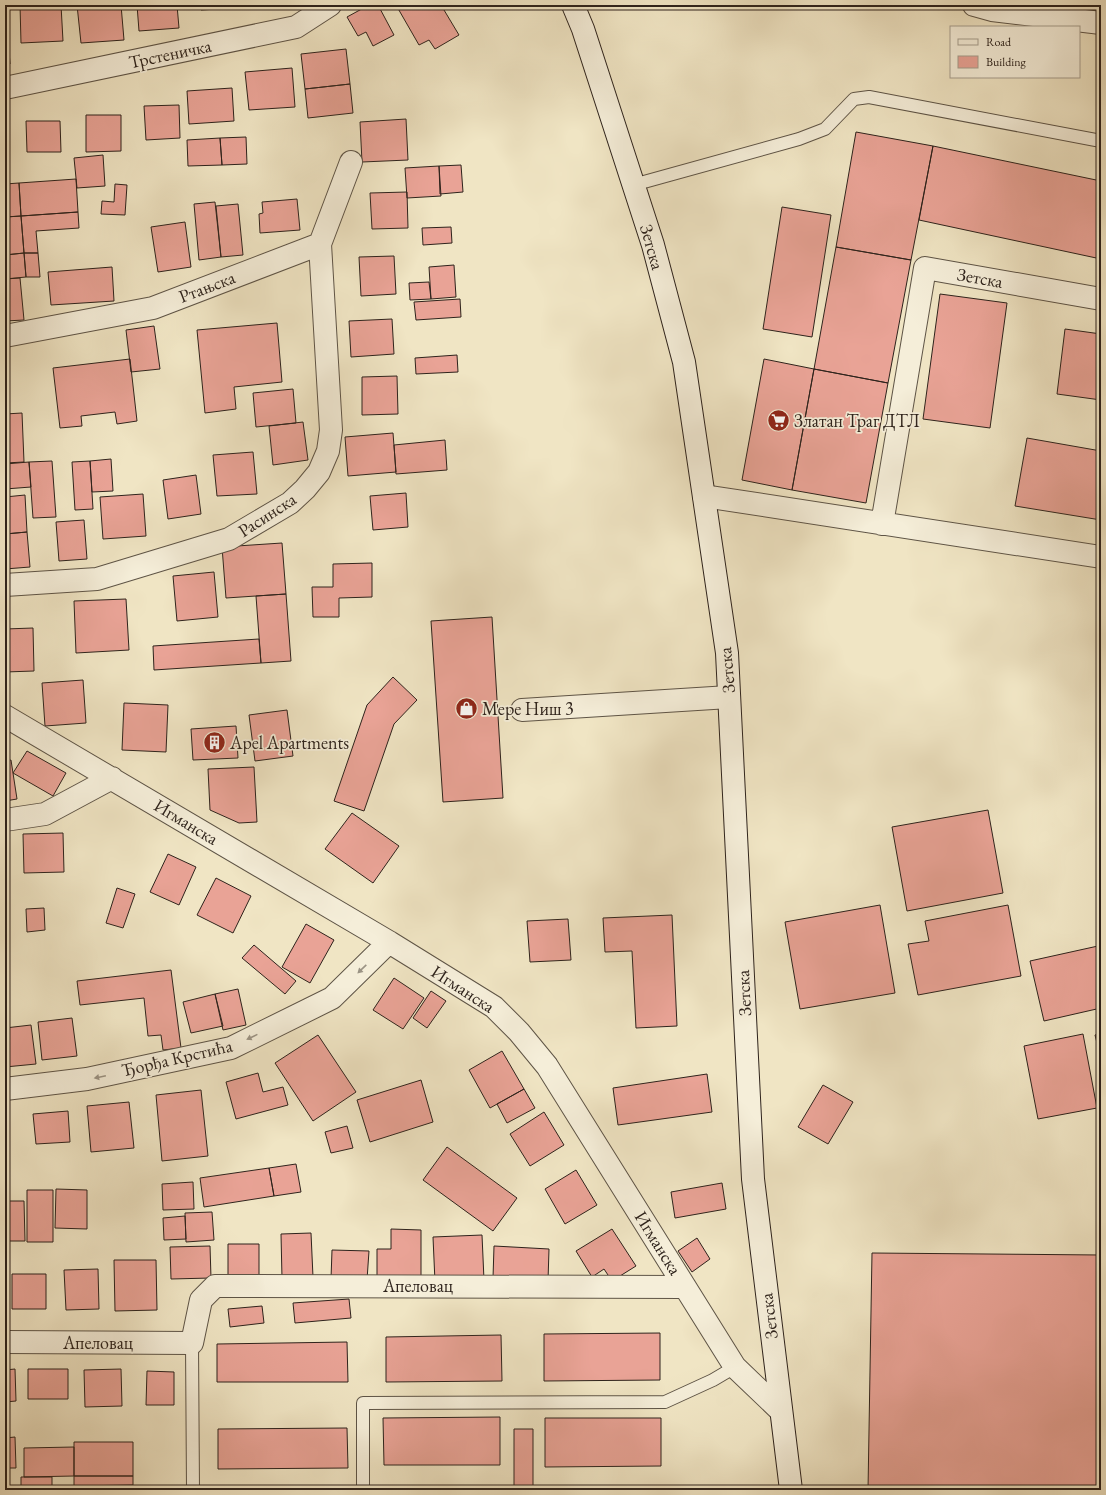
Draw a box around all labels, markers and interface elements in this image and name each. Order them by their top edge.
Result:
legend [950,26,1080,78]
street label: Трстеничка [127,33,214,73]
text: Road [986,34,1012,50]
text: Building [986,54,1027,70]
street label: Зетска [635,222,670,273]
street label: Зетска [955,262,1006,293]
street label: Ртањска [175,265,239,308]
supermarket icon: Златан Траг ДТЛ [765,408,791,434]
place label: Златан Траг ДТЛ [794,409,920,432]
street label: Расинска [233,487,301,542]
street label: Зетска [713,645,740,694]
shop icon: Мере Ниш 3 [454,696,480,722]
place label: Мере Ниш 3 [482,697,574,720]
building icon: Apel Apartments [202,730,228,756]
place label: Apel Apartments [229,731,349,754]
street label: Игманска [150,793,223,850]
street label: Игманска [427,960,500,1018]
one-way arrow [357,964,366,973]
street label: Зетска [731,969,756,1017]
street label: Ђорђа Крстића [119,1033,235,1081]
one-way arrow [247,1034,258,1040]
one-way arrow [94,1074,106,1080]
street label: Игманска [630,1206,687,1280]
street label: Апеловац [382,1274,454,1297]
street label: Зетска [754,1291,783,1340]
street label: Апеловац [62,1331,134,1354]

